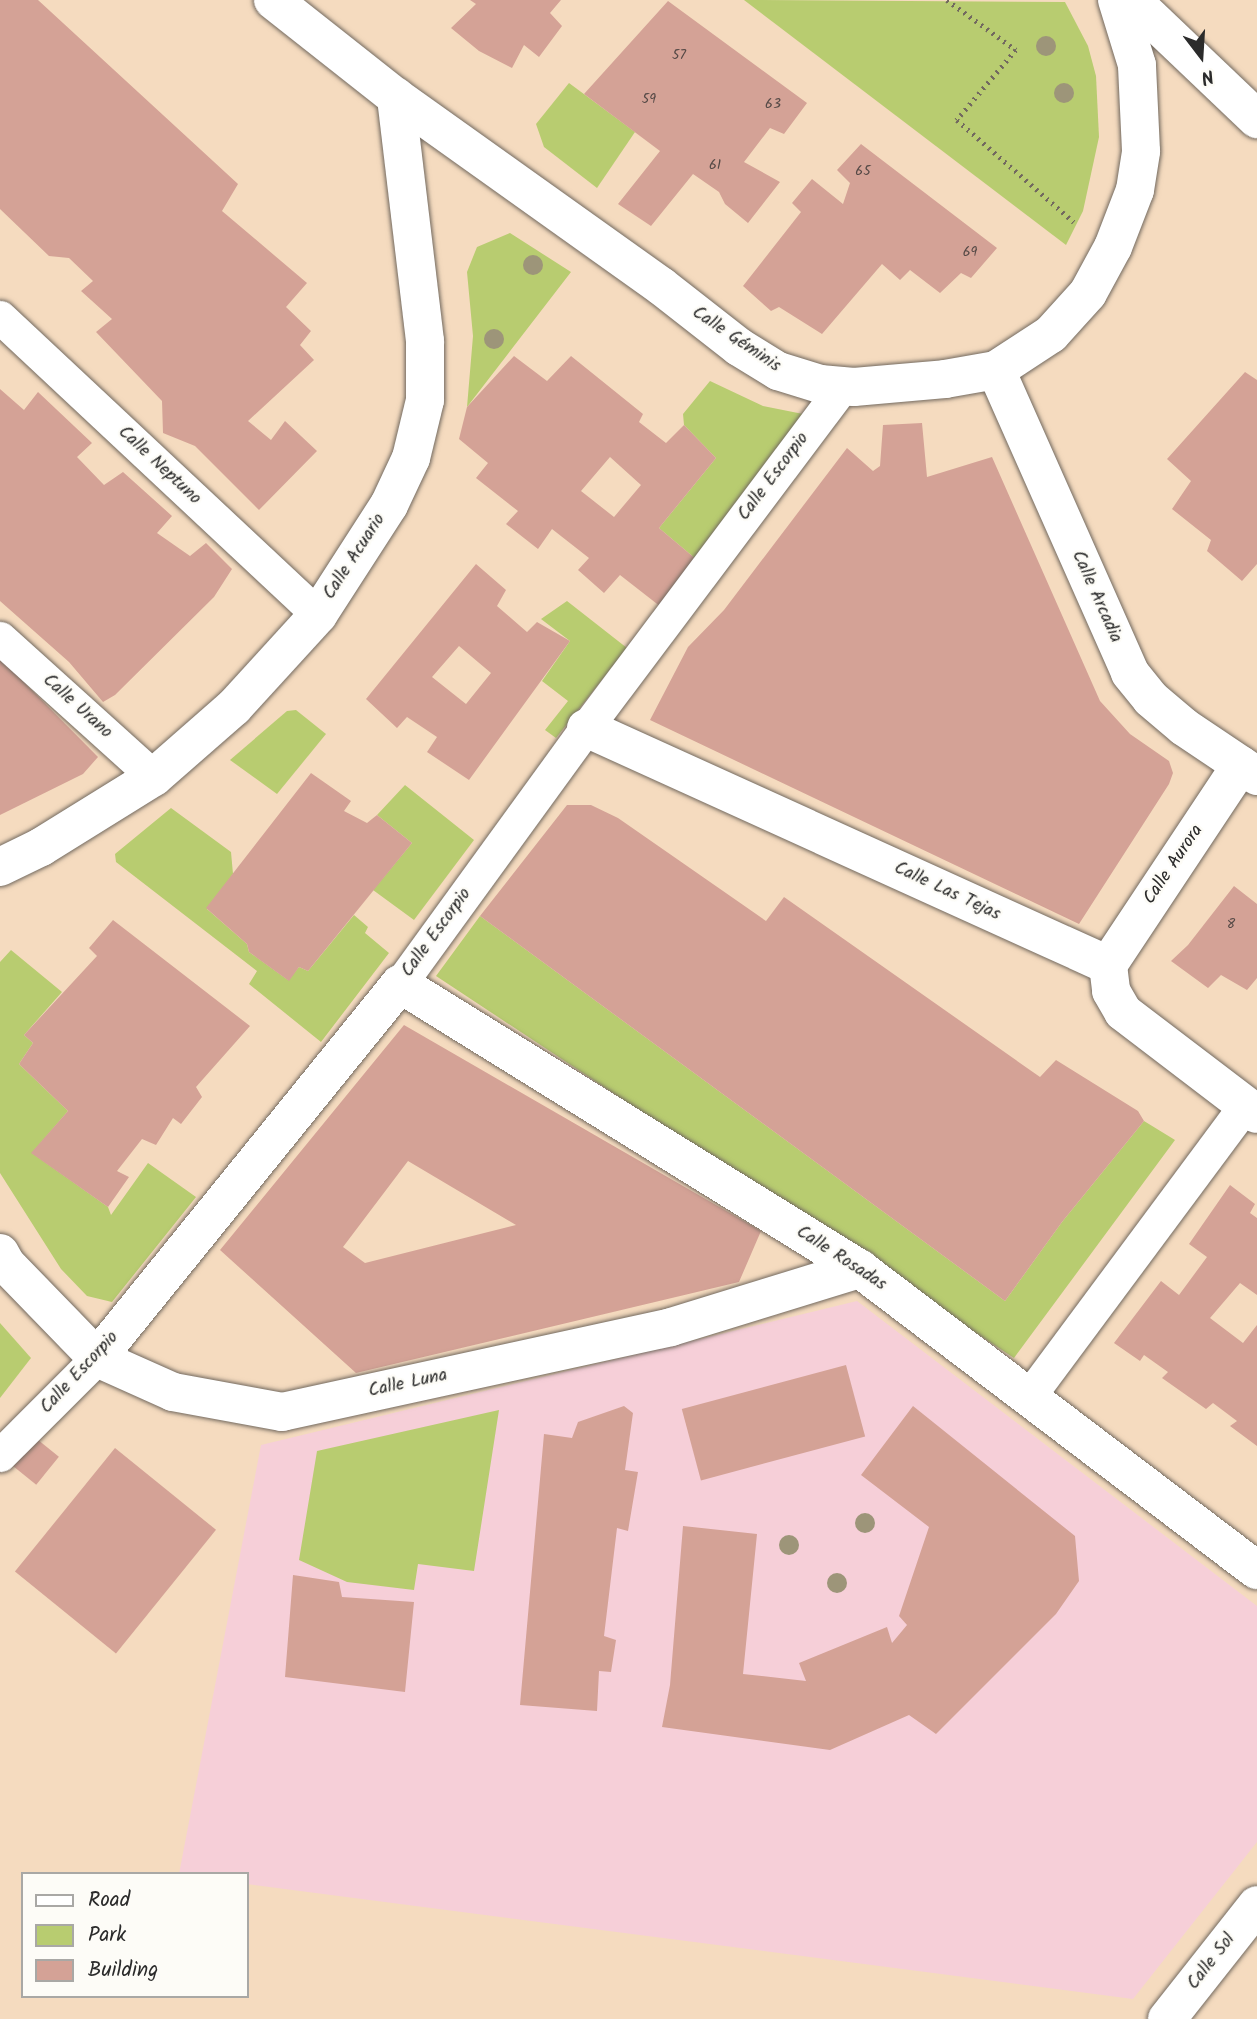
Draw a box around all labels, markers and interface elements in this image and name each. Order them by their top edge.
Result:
north arrow [1166,21,1236,91]
house number: 57 [672,47,686,63]
text: N [1197,60,1217,92]
house number: 59 [642,91,656,107]
house number: 63 [765,96,781,112]
house number: 61 [709,157,721,173]
house number: 65 [855,163,871,179]
house number: 69 [963,244,977,260]
street label: Calle Géminis [688,302,784,378]
street label: Calle Neptuno [113,422,205,510]
street label: Calle Escorpio [734,429,814,525]
street label: Calle Acuario [319,510,391,604]
street label: Calle Arcadia [1066,548,1126,646]
street label: Calle Urano [38,670,116,744]
street label: Calle Aurora [1139,821,1209,909]
street label: Calle Las Tejas [890,858,1004,926]
street label: Calle Escorpio [397,884,477,982]
house number: 8 [1227,916,1235,932]
street label: Calle Rosadas [792,1222,890,1296]
street label: Calle Escorpio [36,1327,124,1419]
street label: Calle Luna [367,1365,449,1403]
legend [21,1872,248,1998]
text: Road [88,1884,130,1917]
text: Park [88,1919,126,1952]
street label: Calle Sol [1183,1930,1241,1994]
text: Building [88,1954,158,1987]

